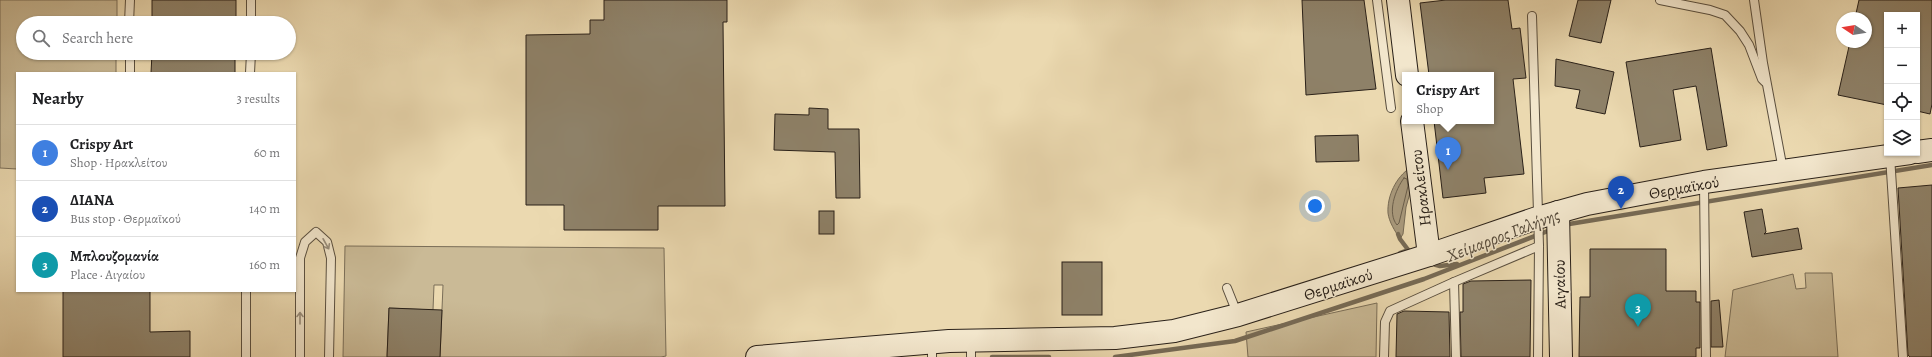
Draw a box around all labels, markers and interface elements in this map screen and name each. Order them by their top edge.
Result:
north arrow [1836,12,1872,48]
map controls [1884,12,1920,156]
button: + [1884,12,1920,48]
search box [16,16,296,60]
icon: search [30,27,52,49]
text: Search here [62,28,133,48]
button: − [1884,48,1920,84]
popup [1402,72,1494,124]
text: Crispy Art [1416,80,1480,100]
button: locate [1884,84,1920,120]
text: Nearby [32,87,83,110]
text: 3 results [236,90,280,107]
text: Shop [1416,100,1443,117]
button: layers [1884,120,1920,156]
text: Crispy Art [70,134,133,154]
pin: 1 [1435,137,1461,170]
text: 1 [43,144,47,161]
text: 60 m [254,144,280,161]
street label: Ηρακλείτου [1405,148,1437,228]
text: Shop · Ηρακλείτου [70,154,168,171]
street label: Θερμαϊκού [1647,171,1721,205]
pin: 2 [1608,176,1634,209]
text: ΔΙΑΝΑ [70,190,114,210]
your location [1305,196,1325,216]
text: 2 [42,200,48,217]
text: 140 m [249,200,280,217]
water label: Χείμαρρος Γαλήνης [1442,203,1564,268]
text: Bus stop · Θερμαϊκού [70,210,181,227]
one-way arrow [323,238,331,250]
text: Μπλουζομανία [70,246,159,266]
text: 3 [42,256,48,273]
text: 160 m [249,256,280,273]
street label: Αιγαίου [1549,259,1571,310]
street label: Θερμαϊκού [1301,264,1375,306]
text: Place · Αιγαίου [70,266,145,283]
pin: 3 [1625,294,1651,327]
one-way arrow [296,312,304,325]

